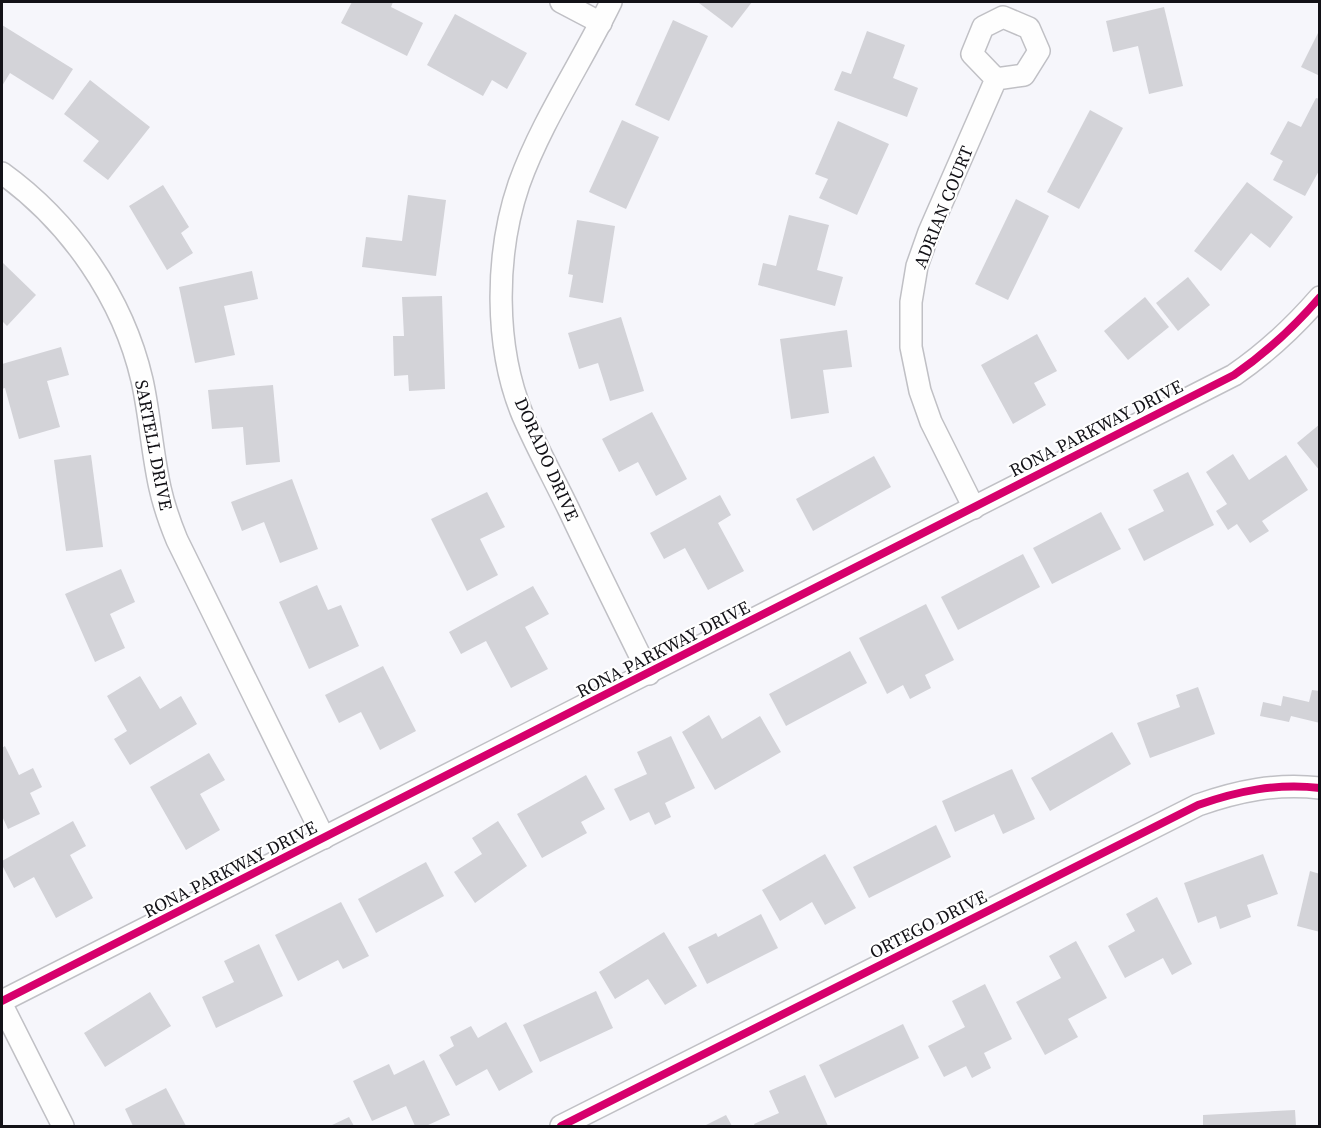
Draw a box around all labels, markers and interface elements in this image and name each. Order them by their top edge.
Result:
street label: ADRIAN COURT [907,142,979,272]
street label: RONA PARKWAY DRIVE [1005,373,1187,483]
street label: SARTELL DRIVE [129,378,179,513]
street label: DORADO DRIVE [509,393,585,525]
street label: RONA PARKWAY DRIVE [572,594,754,704]
street label: RONA PARKWAY DRIVE [139,814,321,924]
street label: ORTEGO DRIVE [865,884,991,964]

